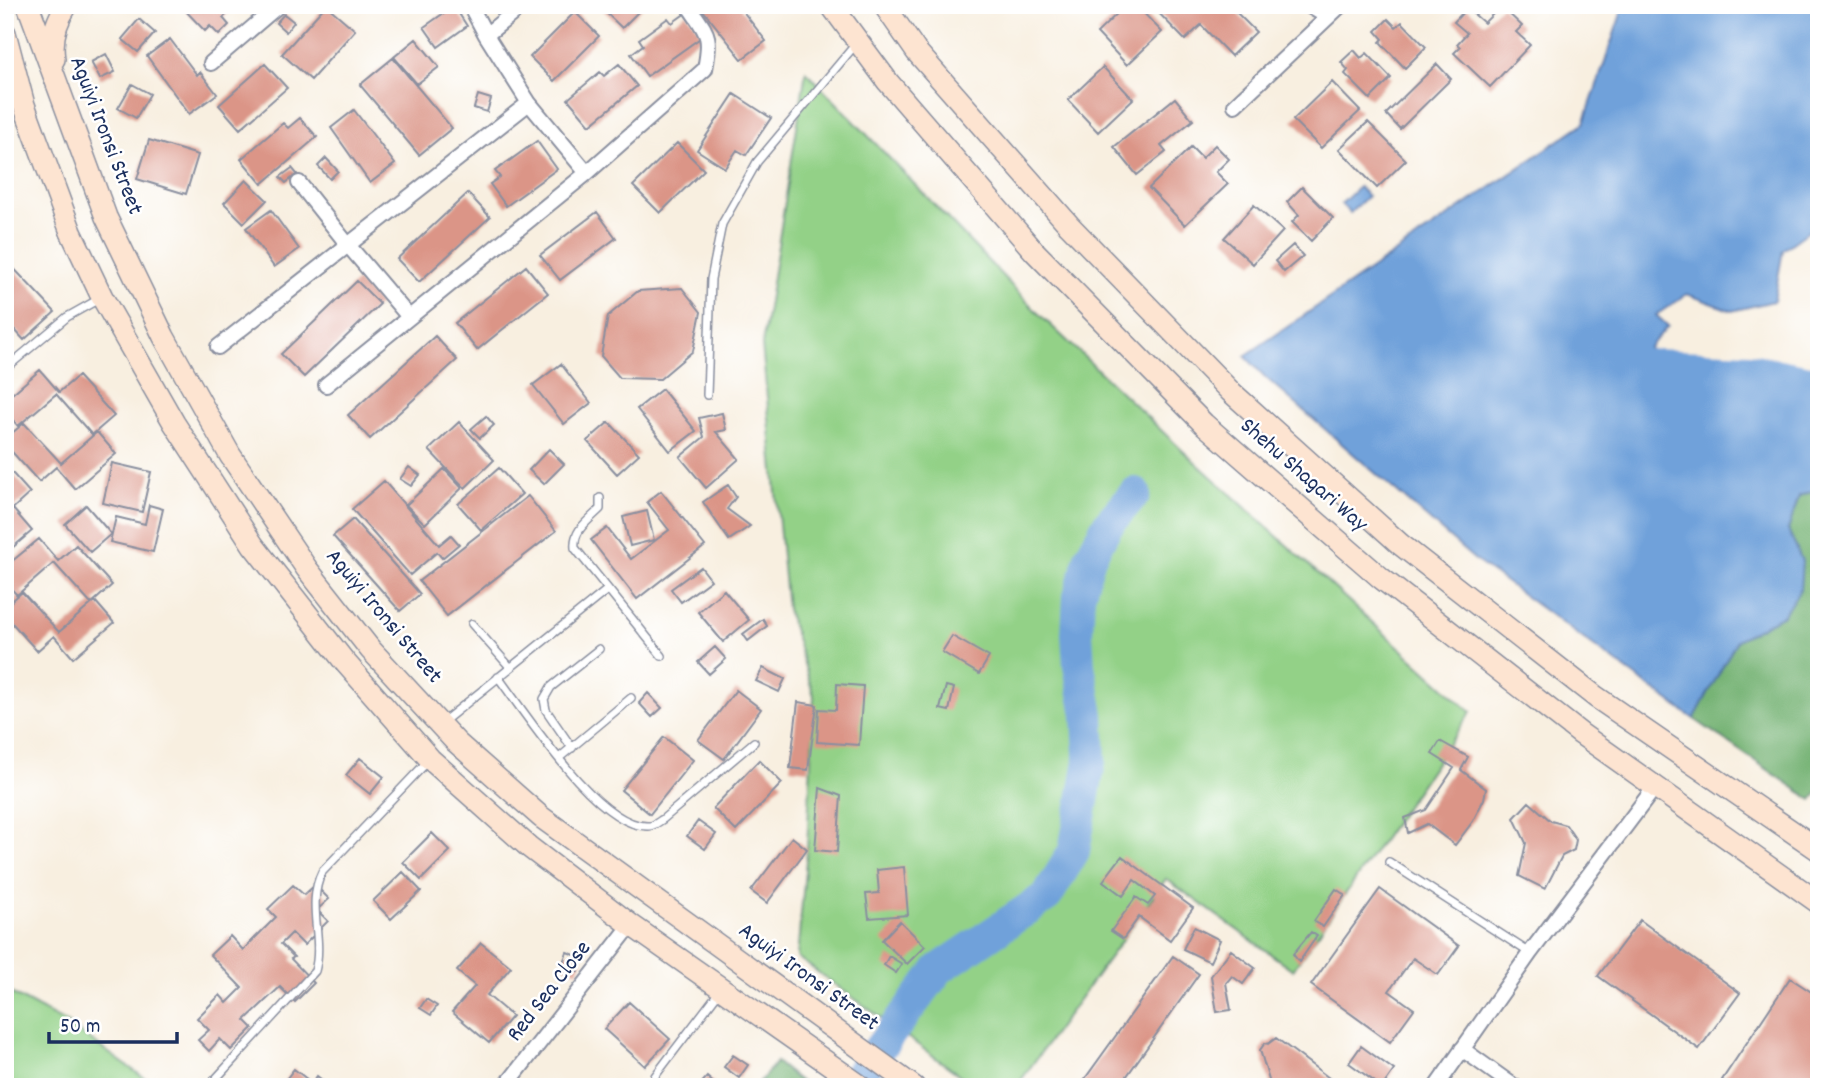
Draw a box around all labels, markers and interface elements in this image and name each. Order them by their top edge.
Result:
street label: Aguiyi Ironsi Street [60,52,150,220]
street label: Shehu Shagari Way [1232,411,1375,541]
street label: Aguiyi Ironsi Street [317,542,449,692]
street label: Aguiyi Ironsi Street [731,916,885,1040]
street label: Red Sea Close [500,934,600,1050]
scale bar [49,1001,177,1045]
text: 50 m [60,1013,100,1043]

